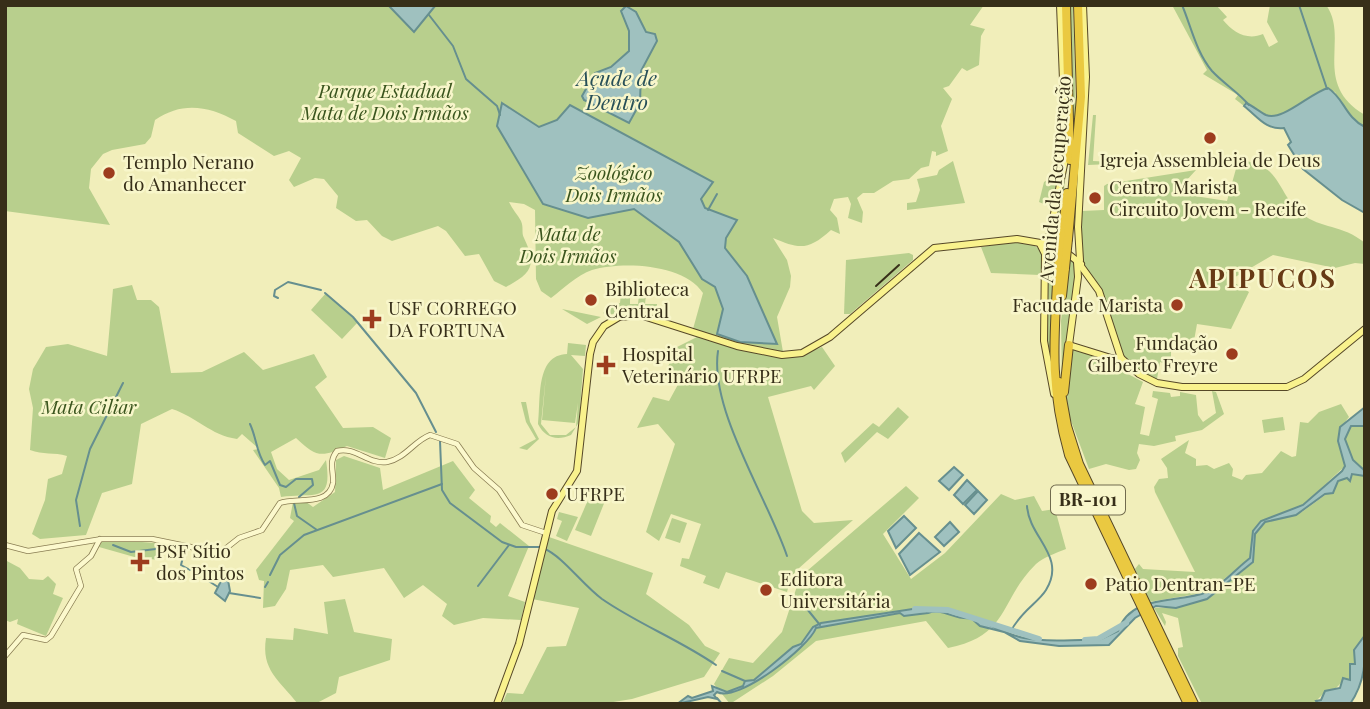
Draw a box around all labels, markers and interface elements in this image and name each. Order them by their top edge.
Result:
water label: Açude de Dentro [575,63,657,115]
street label: Avenida da Recuperação [1032,74,1076,284]
park label: Parque Estadual Mata de Dois Irmãos [300,77,469,125]
marker: Igreja Assembleia de Deus [1202,130,1218,146]
place label: Igreja Assembleia de Deus [1099,146,1321,172]
place label: Templo Nerano do Amanhecer [123,148,254,196]
park label: Zoológico Dois Irmãos [564,159,663,207]
marker: Templo Nerano do Amanhecer [101,165,117,181]
place label: Centro Marista Circuito Jovem - Recife [1109,173,1306,221]
marker: Centro Marista Circuito Jovem - Recife [1087,190,1103,206]
park label: Mata de Dois Irmãos [518,220,617,268]
district label: APIPUCOS [1188,260,1337,295]
place label: Biblioteca Central [605,275,690,323]
place label: Facudade Marista [1012,291,1164,317]
marker: Biblioteca Central [583,292,599,308]
place label: USF CORREGO DA FORTUNA [388,294,517,342]
marker: Facudade Marista [1169,297,1185,313]
marker: USF CORREGO DA FORTUNA [362,309,382,329]
place label: Fundação Gilberto Freyre [1087,329,1218,377]
place label: Hospital Veterinário UFRPE [621,340,782,388]
marker: Fundação Gilberto Freyre [1224,346,1240,362]
marker: Hospital Veterinário UFRPE [596,355,616,375]
park label: Mata Ciliar [41,393,137,419]
place label: UFRPE [566,480,625,506]
marker: UFRPE [544,486,560,502]
road number: BR-101 [1051,486,1125,514]
place label: PSF Sítio dos Pintos [156,537,244,585]
marker: PSF Sítio dos Pintos [130,552,150,572]
place label: Editora Universitária [780,565,891,613]
place label: Patio Dentran-PE [1105,570,1256,596]
marker: Patio Dentran-PE [1083,576,1099,592]
marker: Editora Universitária [758,582,774,598]

